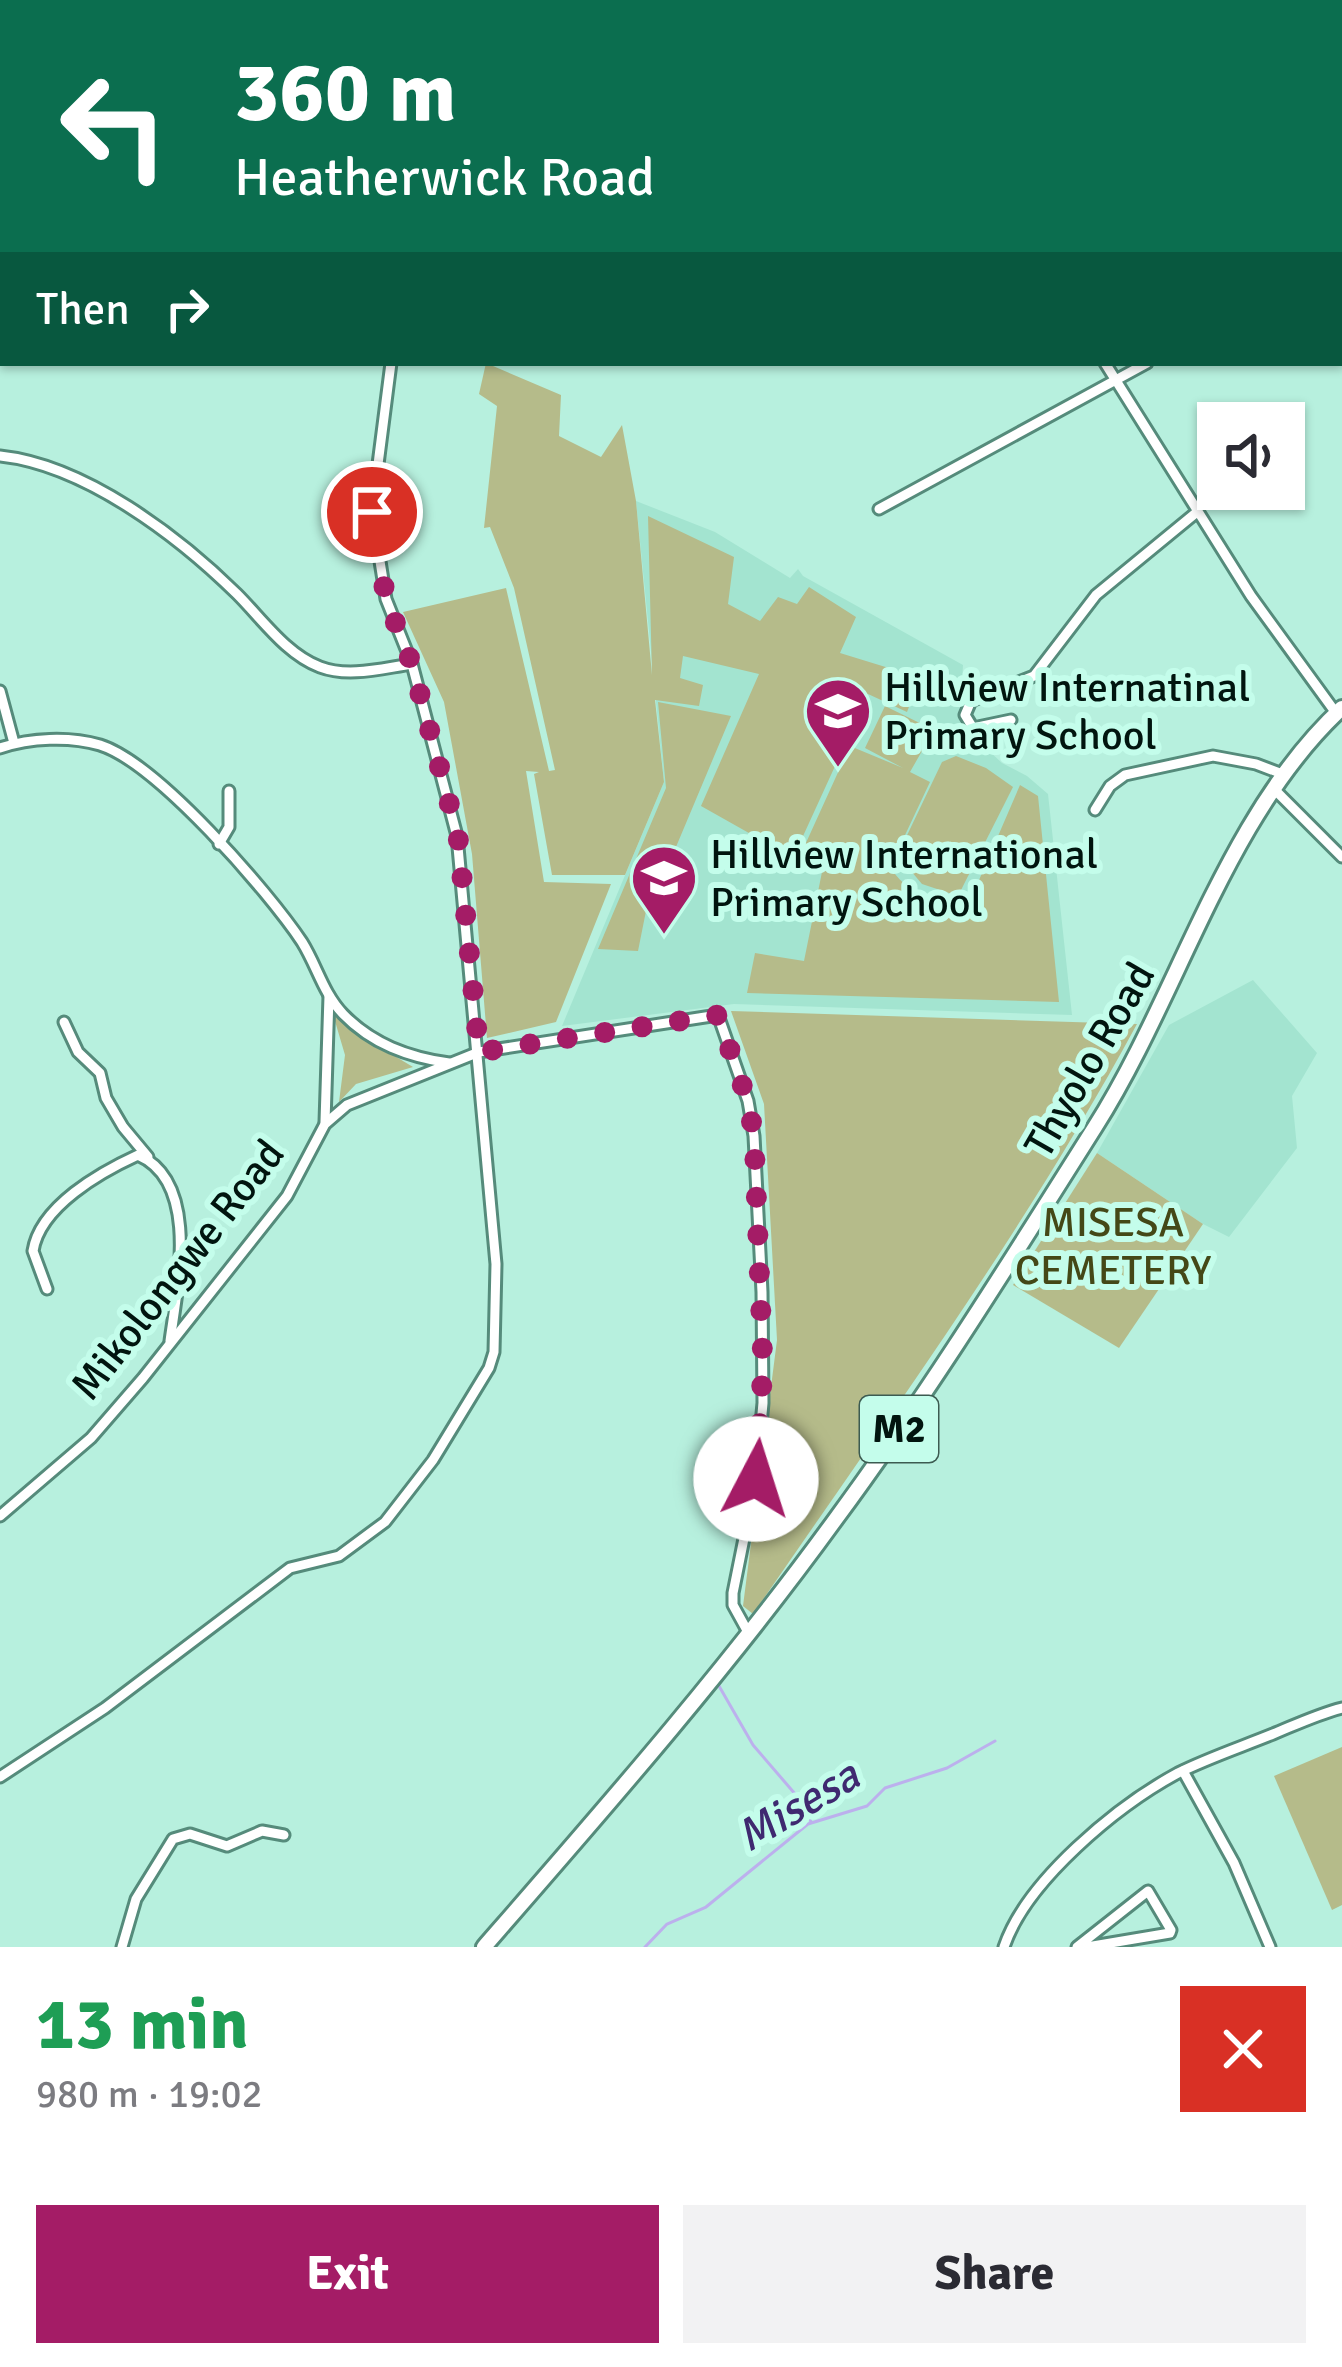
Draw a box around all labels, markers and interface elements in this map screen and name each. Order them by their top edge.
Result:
text: 360 m [234,41,456,145]
icon: left [36,48,192,204]
text: Heatherwick Road [234,144,655,211]
icon: right [154,276,220,342]
text: Then [36,282,130,337]
map controls [1197,402,1305,510]
button: sound [1197,402,1305,510]
pin [321,461,423,563]
icon: arrive [339,479,405,545]
place label: Hillview Internatinal Primary School [884,662,1250,761]
school or university icon: Hillview Internatinal Primary School [803,676,873,770]
place label: Hillview International Primary School [710,829,1098,928]
school or university icon: Hillview International Primary School [629,843,699,937]
street label: Thyolo Road [1014,953,1166,1167]
street label: Mikolongwe Road [61,1130,295,1410]
park label: MISESA CEMETERY [1015,1197,1211,1296]
road number: M2 [860,1396,938,1462]
position arrow [693,1416,819,1542]
water label: Misesa [727,1748,870,1864]
text: 13 min [36,1980,249,2069]
button: close [1180,1986,1306,2112]
text: 980 m · 19:02 [36,2070,263,2118]
button: Exit [36,2205,659,2343]
button: Share [683,2205,1306,2343]

